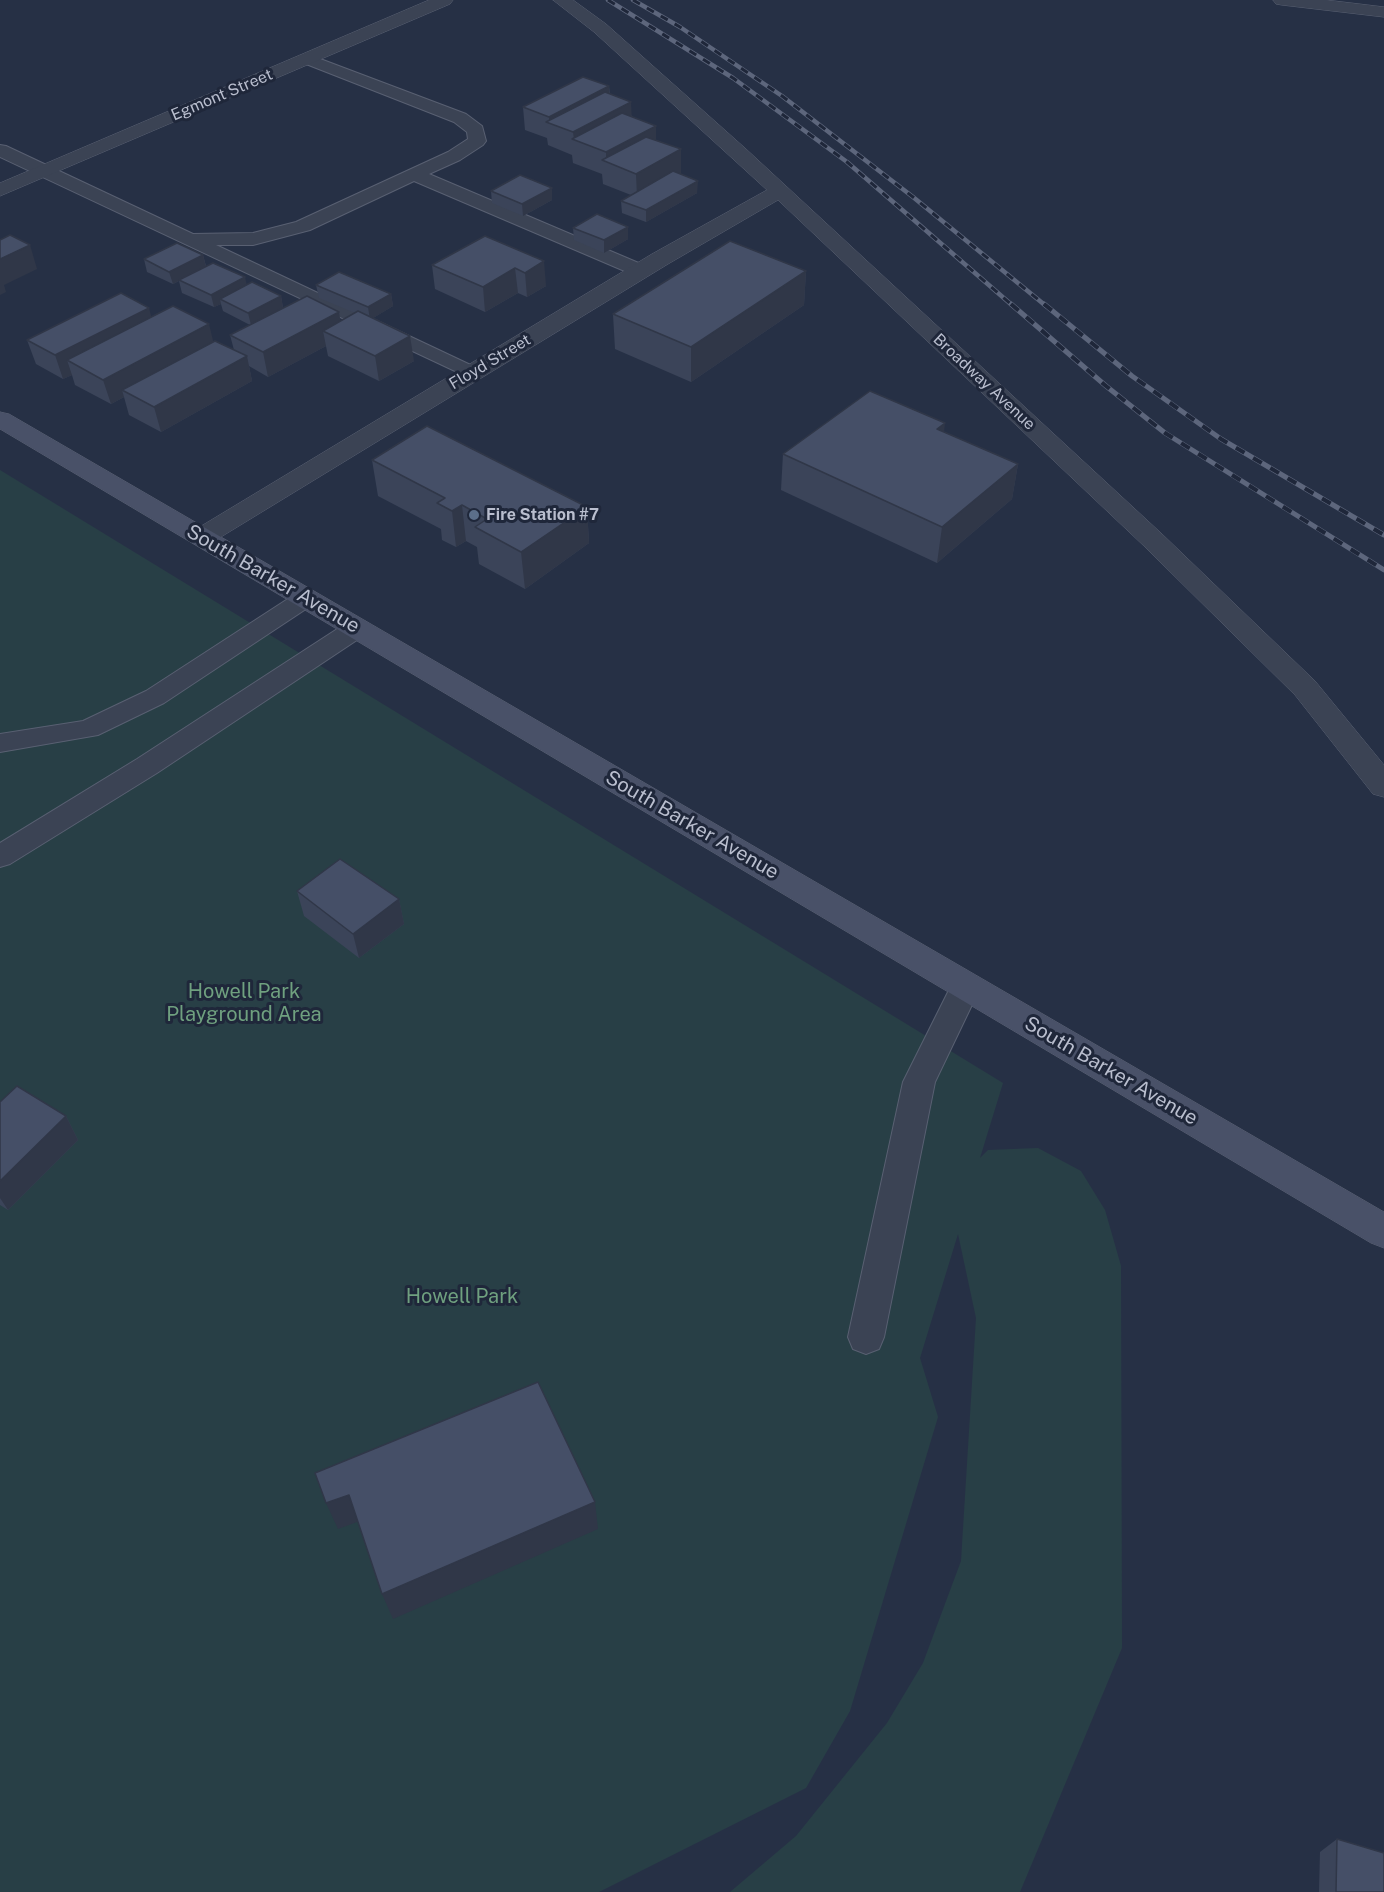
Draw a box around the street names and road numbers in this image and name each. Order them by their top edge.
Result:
street label: Egmont Street [168,65,276,125]
street label: Floyd Street [446,330,534,394]
street label: Broadway Avenue [929,330,1039,434]
street label: South Barker Avenue [182,520,364,638]
street label: South Barker Avenue [601,766,783,884]
street label: South Barker Avenue [1020,1012,1202,1130]

